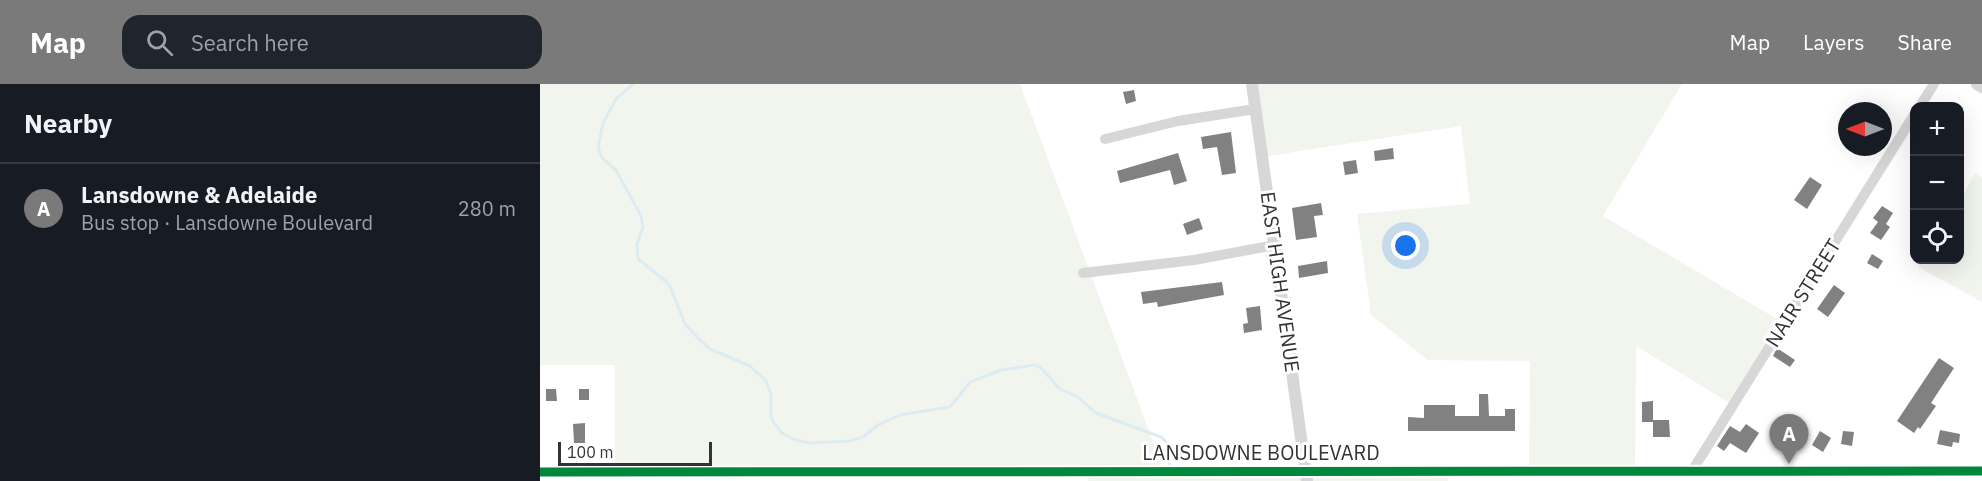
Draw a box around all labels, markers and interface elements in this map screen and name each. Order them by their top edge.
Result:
search box [122,15,542,69]
text: Map [30,24,86,61]
icon: search [143,26,176,59]
text: Search here [191,28,309,57]
text: Map [1730,28,1770,56]
text: Layers [1803,28,1865,56]
text: Share [1898,28,1952,56]
north arrow [1838,102,1892,156]
map controls [1910,102,1964,264]
button: + [1910,102,1964,156]
text: Nearby [24,106,112,140]
button: − [1910,156,1964,210]
text: Lansdowne & Adelaide [81,180,317,209]
street label: EAST HIGH AVENUE [1254,190,1307,374]
text: A [37,195,50,222]
text: 280 m [458,195,516,222]
text: Bus stop · Lansdowne Boulevard [81,209,373,236]
button: locate [1910,210,1964,264]
your location [1391,231,1420,260]
street label: NAIR STREET [1759,233,1847,352]
pin: A [1770,414,1808,464]
scale bar [558,439,712,466]
street label: LANSDOWNE BOULEVARD [1142,439,1380,466]
text: 100 m [567,442,614,462]

